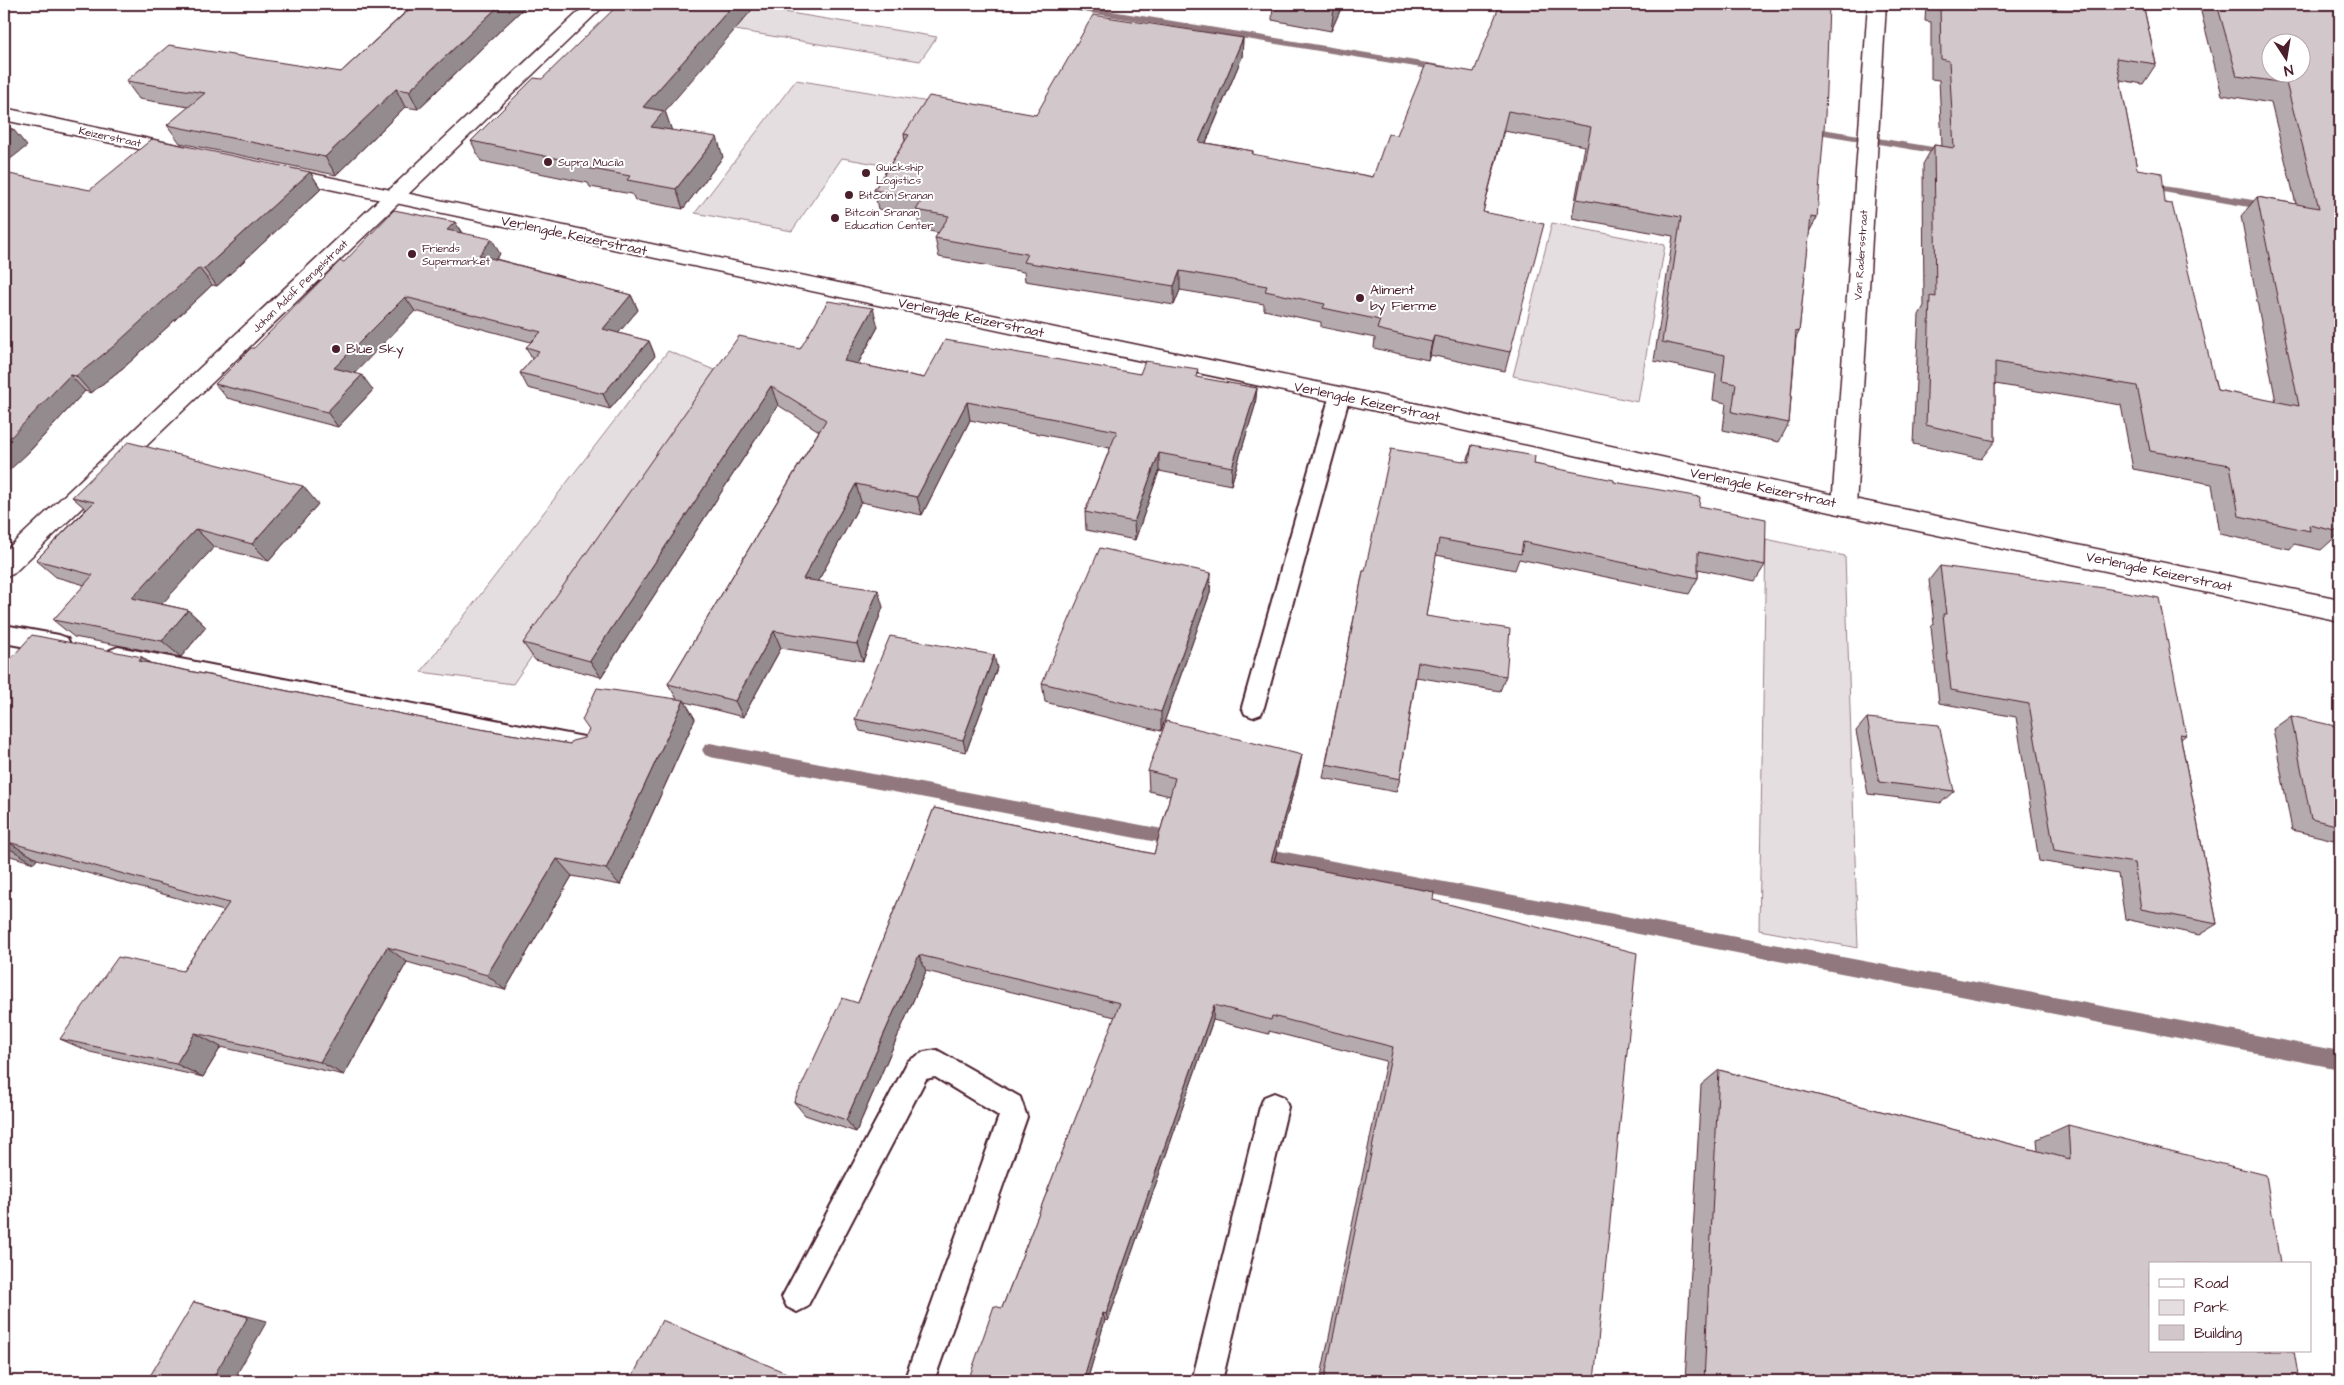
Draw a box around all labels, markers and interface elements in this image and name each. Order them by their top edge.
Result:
north arrow [2262,32,2312,82]
text: N [2282,59,2295,80]
street label: Keizerstraat [77,123,143,151]
place label: Supra Mucila [558,155,624,170]
marker: Supra Mucila [542,156,554,168]
place label: Quickship Logistics [876,160,924,189]
marker: Quickship Logistics [860,167,872,179]
place label: Bitcoin Sranan [859,188,933,203]
marker: Bitcoin Sranan [843,189,855,201]
place label: Bitcoin Sranan Education Center [845,205,933,233]
street label: Van Radersstraat [1850,209,1872,301]
street label: Verlengde Keizerstraat [499,211,649,261]
marker: Bitcoin Sranan Education Center [829,212,841,224]
street label: Johan Adolf Pengelstraat [249,236,352,337]
place label: Friends Supermarket [422,241,491,269]
marker: Friends Supermarket [406,248,418,260]
place label: Aliment by Fierme [1370,280,1437,316]
marker: Aliment by Fierme [1354,292,1366,304]
street label: Verlengde Keizerstraat [896,293,1046,343]
place label: Blue Sky [346,339,404,359]
marker: Blue Sky [330,343,342,355]
street label: Verlengde Keizerstraat [1292,377,1442,427]
street label: Verlengde Keizerstraat [1688,463,1838,513]
street label: Verlengde Keizerstraat [2084,547,2234,597]
legend [2149,1262,2312,1352]
text: Road [2194,1273,2229,1294]
text: Park [2194,1297,2229,1318]
text: Building [2194,1323,2242,1345]

